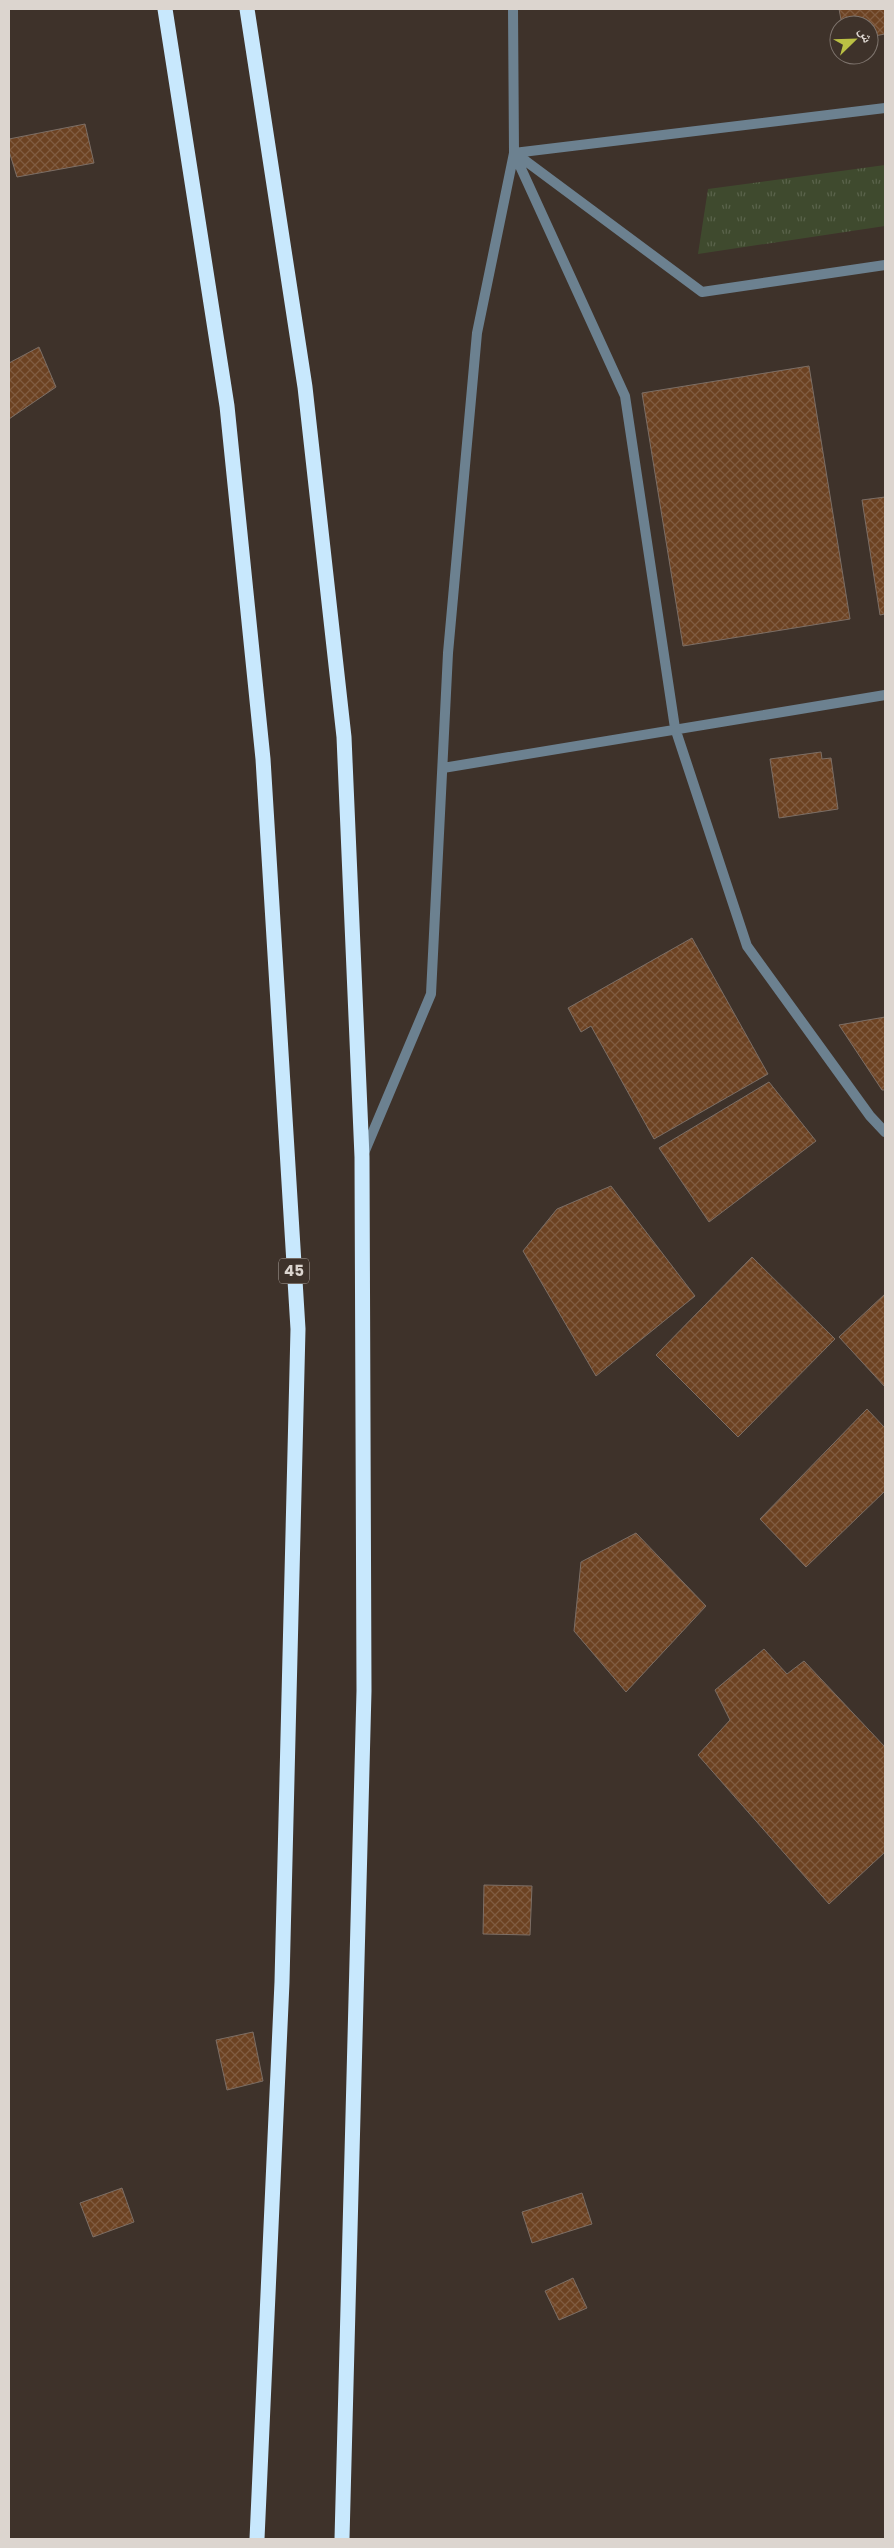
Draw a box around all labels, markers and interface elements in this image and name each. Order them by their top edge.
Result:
north arrow [829,15,879,65]
text: ش [854,24,878,46]
road number: 45 [279,1258,309,1284]

